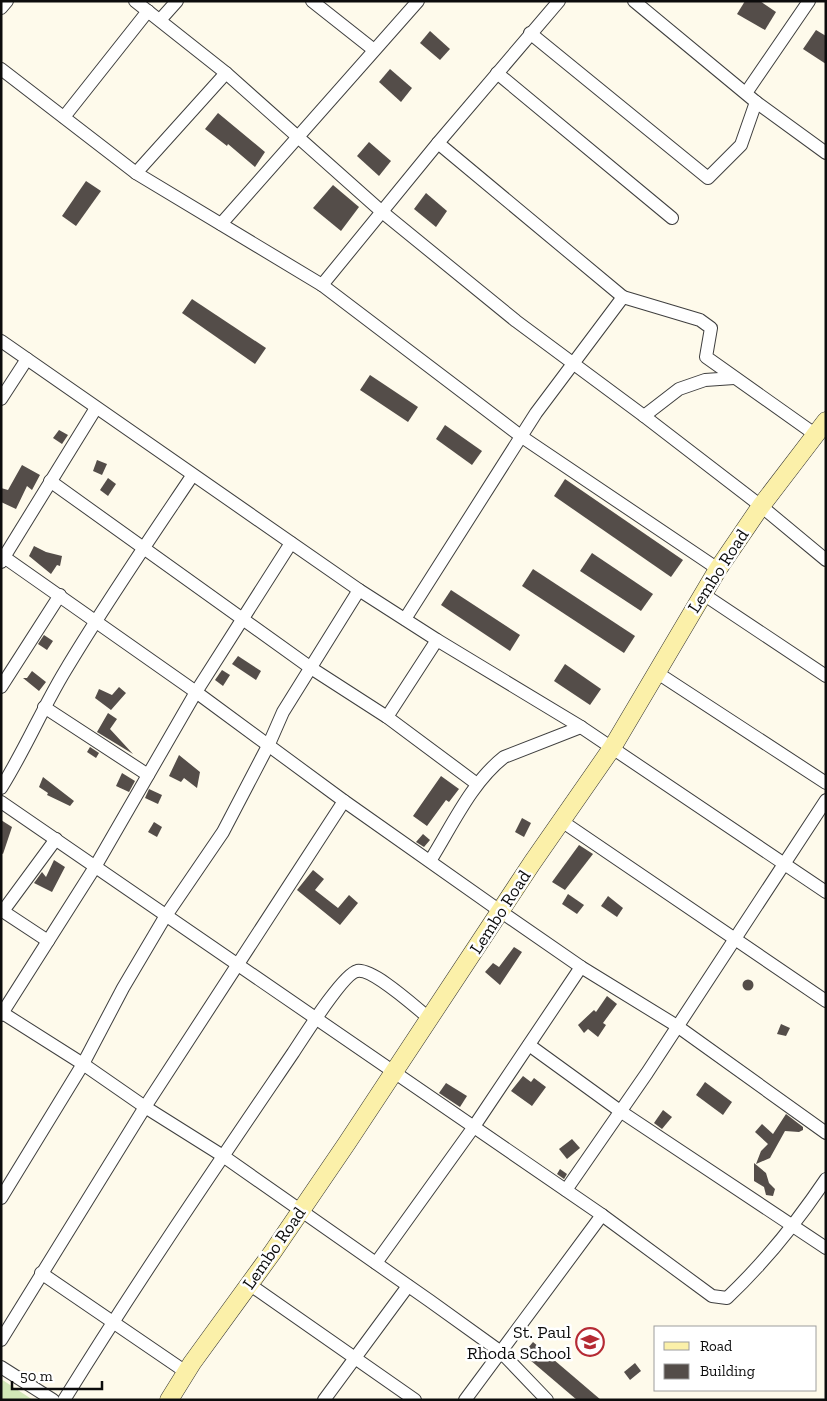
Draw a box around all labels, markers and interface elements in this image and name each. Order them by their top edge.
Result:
street label: Lembo Road [683,525,753,617]
street label: Lembo Road [465,866,535,958]
street label: Lembo Road [238,1203,310,1293]
place label: St. Paul Rhoda School [467,1321,571,1364]
legend [654,1326,817,1391]
school or university icon: St. Paul Rhoda School [575,1327,605,1357]
text: Road [700,1337,733,1355]
scale bar [12,1358,102,1390]
text: Building [700,1362,755,1380]
text: 50 m [20,1367,53,1385]

